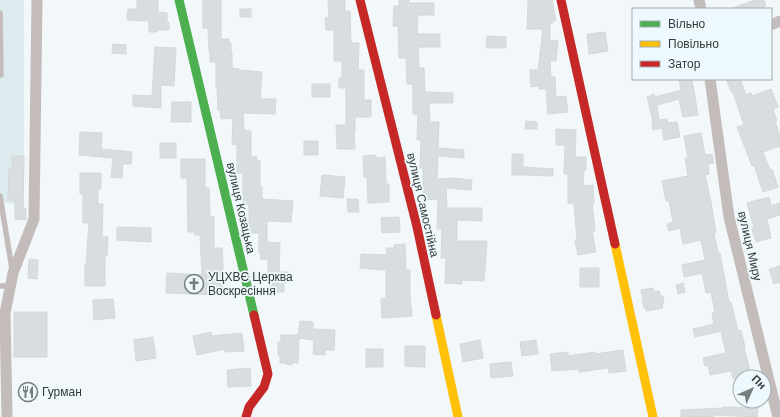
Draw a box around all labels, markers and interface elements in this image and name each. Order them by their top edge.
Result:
legend [632,8,772,80]
text: Вільно [668,16,706,32]
text: Повільно [668,36,719,52]
text: Затор [668,56,701,72]
street label: вулиця Самостійна [403,151,443,259]
street label: вулиця Козацька [223,161,259,255]
street label: вулиця Миру [734,209,766,283]
place label: УЦХВЄ Церква Воскресіння [208,269,293,299]
church icon: УЦХВЄ Церква Воскресіння [183,273,205,295]
north arrow [732,369,772,409]
text: Пн [749,372,769,392]
restaurant icon: Гурман [17,381,39,403]
place label: Гурман [42,384,82,400]

